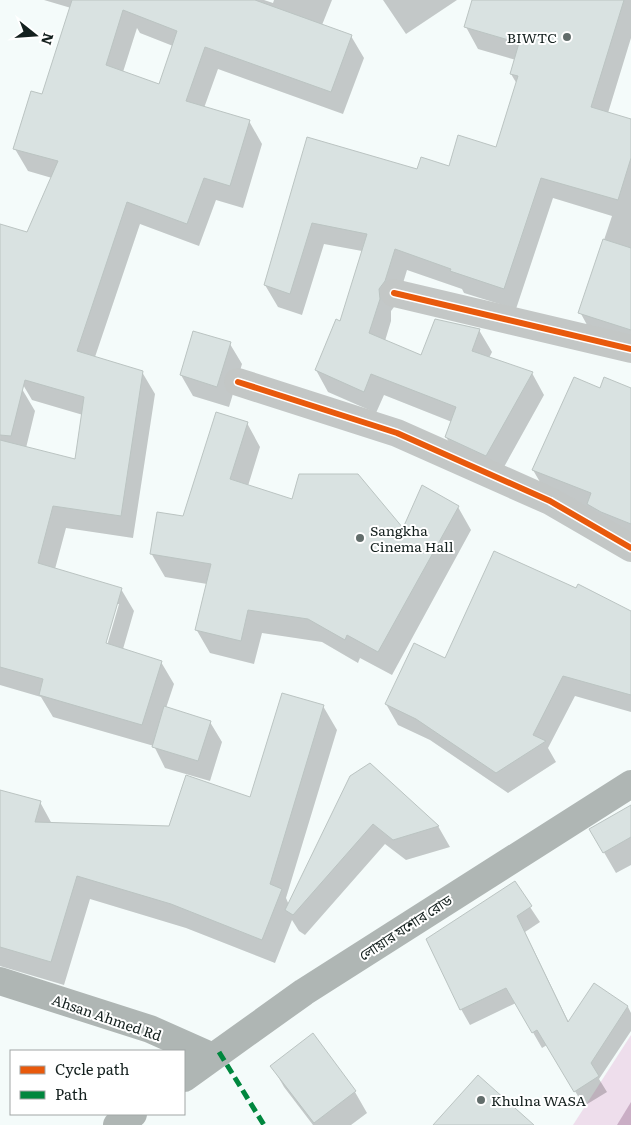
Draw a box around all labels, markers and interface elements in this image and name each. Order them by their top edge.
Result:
north arrow [10,10,60,60]
place label: BIWTC [507,27,557,47]
text: N [37,31,60,48]
marker: BIWTC [561,31,573,43]
place label: Sangkha Cinema Hall [370,520,454,556]
marker: Sangkha Cinema Hall [354,532,366,544]
street label: লোয়ার যশোর রোড [355,889,456,965]
street label: Ahsan Ahmed Rd [49,989,165,1045]
legend [10,1050,185,1115]
text: Cycle path [55,1057,130,1080]
text: Path [55,1082,88,1105]
place label: Khulna WASA [491,1090,587,1110]
marker: Khulna WASA [475,1094,487,1106]

